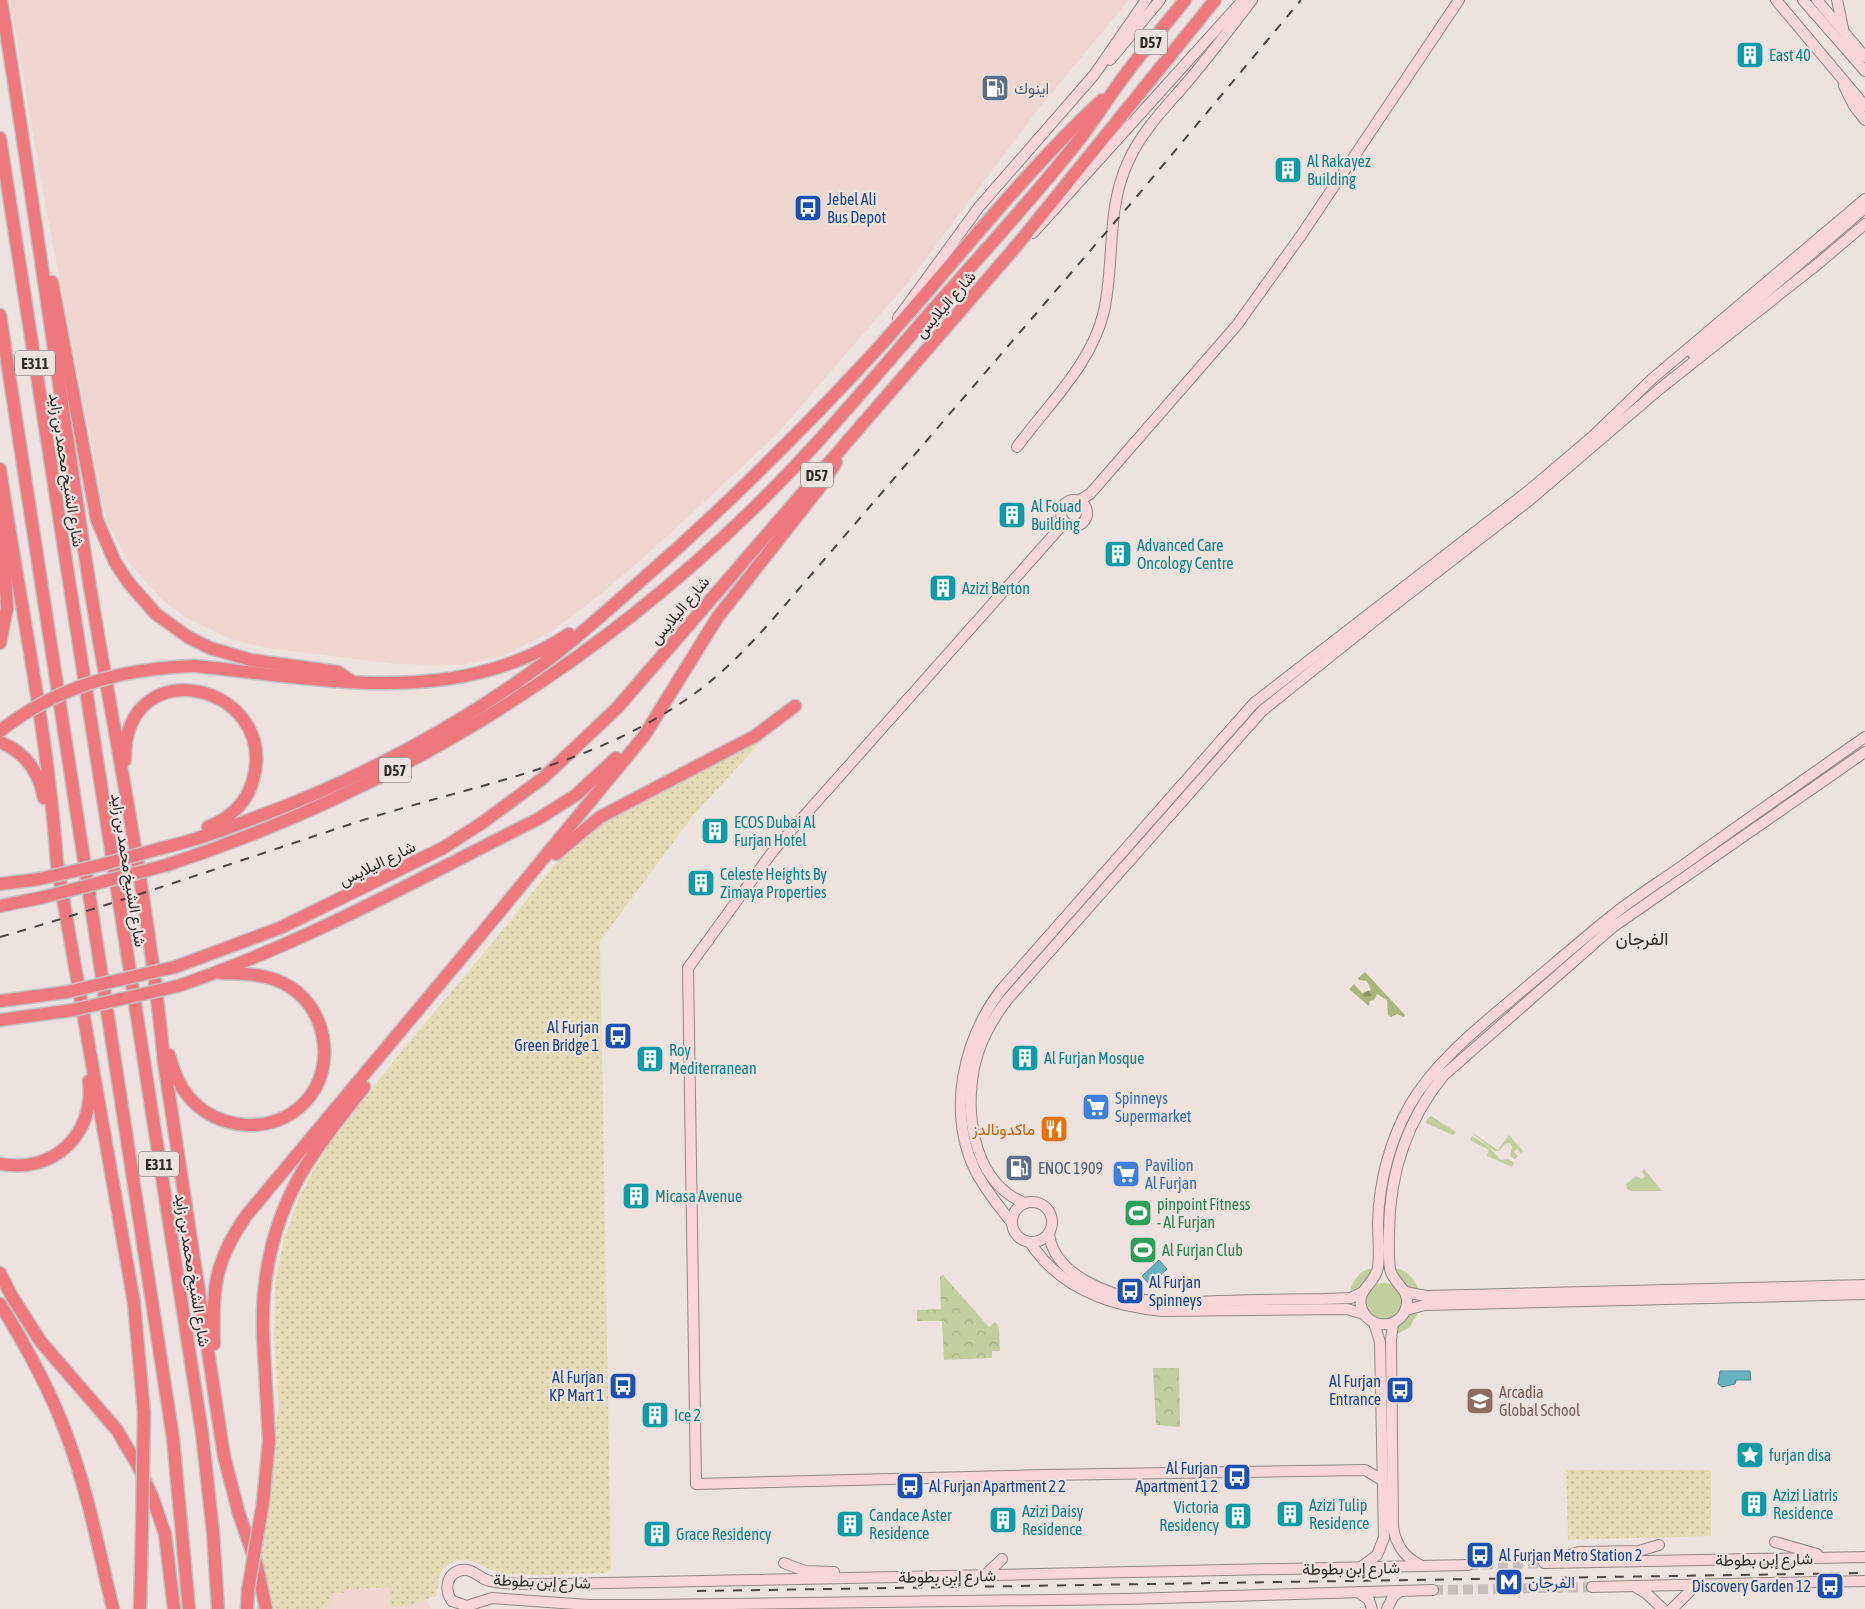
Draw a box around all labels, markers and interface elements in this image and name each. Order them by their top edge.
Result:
road number: D57 [1135,30,1167,54]
building icon: East 40 [1735,40,1765,70]
place label: East 40 [1769,46,1811,64]
fuel station icon: اينوك [980,73,1010,103]
place label: اينوك [1014,79,1049,99]
place label: Al Rakayez Building [1307,152,1371,189]
building icon: Al Rakayez Building [1273,155,1303,185]
place label: Jebel Ali Bus Depot [827,190,886,227]
bus stop icon: Jebel Ali Bus Depot [793,193,823,223]
street label: شارع اليلايس [911,267,981,343]
road number: E311 [15,350,55,376]
street label: شارع الشيخ محمد بن زايد [43,392,88,549]
road number: D57 [801,462,833,488]
place label: Al Fouad Building [1031,497,1082,534]
building icon: Al Fouad Building [997,500,1027,530]
place label: Advanced Care Oncology Centre [1137,536,1234,573]
building icon: Advanced Care Oncology Centre [1103,539,1133,569]
street label: شارع اليلايس [645,572,715,649]
building icon: Azizi Berton [928,573,958,603]
place label: Azizi Berton [962,579,1030,597]
road number: D57 [379,758,411,782]
street label: شارع الشيخ محمد بن زايد [105,792,150,949]
place label: ECOS Dubai Al Furjan Hotel [734,813,816,850]
building icon: ECOS Dubai Al Furjan Hotel [700,816,730,846]
street label: شارع اليلايس [336,837,420,892]
place label: Celeste Heights By Zimaya Properties [720,865,827,902]
building icon: Celeste Heights By Zimaya Properties [686,868,716,898]
district label: الفرجان [1616,928,1668,950]
place label: Al Furjan Green Bridge 1 [514,1018,599,1055]
bus stop icon: Al Furjan Green Bridge 1 [603,1021,633,1051]
place label: Roy Mediterranean [669,1041,757,1077]
building icon: Al Furjan Mosque [1010,1043,1040,1073]
building icon: Roy Mediterranean [635,1044,665,1074]
place label: Al Furjan Mosque [1044,1049,1145,1068]
place label: Spinneys Supermarket [1115,1089,1192,1126]
supermarket icon: Spinneys Supermarket [1081,1092,1111,1122]
restaurant icon: ماكدونالدز [1039,1114,1069,1144]
place label: ماكدونالدز [971,1120,1035,1140]
road number: E311 [139,1152,179,1176]
fuel station icon: ENOC 1909 [1004,1153,1034,1183]
place label: Pavilion Al Furjan [1145,1156,1197,1193]
place label: ENOC 1909 [1038,1159,1103,1177]
supermarket icon: Pavilion Al Furjan [1111,1159,1141,1189]
building icon: Micasa Avenue [621,1181,651,1211]
place label: Micasa Avenue [655,1187,742,1205]
street label: شارع الشيخ محمد بن زايد [169,1192,214,1349]
place label: pinpoint Fitness - Al Furjan [1157,1195,1251,1232]
sports icon: pinpoint Fitness - Al Furjan [1123,1198,1153,1228]
sports icon: Al Furjan Club [1128,1235,1158,1265]
place label: Al Furjan Club [1162,1241,1243,1260]
place label: Al Furjan Spinneys [1149,1273,1202,1310]
bus stop icon: Al Furjan Spinneys [1115,1276,1145,1306]
place label: Al Furjan KP Mart 1 [549,1368,604,1404]
bus stop icon: Al Furjan KP Mart 1 [608,1371,638,1401]
place label: Al Furjan Entrance [1329,1372,1381,1408]
bus stop icon: Al Furjan Entrance [1385,1375,1415,1405]
place label: Arcadia Global School [1499,1383,1581,1419]
school or university icon: Arcadia Global School [1465,1386,1495,1416]
building icon: Ice 2 [640,1400,670,1430]
place label: Ice 2 [674,1406,701,1424]
place icon: furjan disa [1735,1440,1765,1470]
place label: furjan disa [1769,1446,1831,1465]
place label: Al Furjan Apartment 1 2 [1135,1459,1218,1496]
bus stop icon: Al Furjan Apartment 1 2 [1222,1462,1252,1492]
bus stop icon: Al Furjan Apartment 2 2 [895,1471,925,1501]
place label: Al Furjan Apartment 2 2 [929,1477,1066,1496]
place label: Azizi Liatris Residence [1773,1486,1838,1522]
building icon: Azizi Liatris Residence [1739,1489,1769,1519]
place label: Azizi Tulip Residence [1309,1496,1369,1532]
place label: Victoria Residency [1159,1498,1219,1535]
building icon: Azizi Tulip Residence [1275,1499,1305,1529]
building icon: Victoria Residency [1223,1501,1253,1531]
place label: Azizi Daisy Residence [1022,1502,1084,1538]
building icon: Azizi Daisy Residence [988,1505,1018,1535]
place label: Candace Aster Residence [869,1506,952,1542]
building icon: Candace Aster Residence [835,1509,865,1539]
building icon: Grace Residency [642,1519,672,1549]
place label: Grace Residency [676,1525,772,1544]
bus stop icon: Al Furjan Metro Station 2 [1465,1540,1495,1570]
place label: Al Furjan Metro Station 2 [1499,1546,1642,1565]
street label: شارع إبن بطوطة [1715,1549,1813,1572]
street label: شارع إبن بطوطة [1302,1558,1400,1581]
street label: شارع إبن بطوطة [898,1566,996,1589]
metro station icon: الفرجان [1494,1567,1524,1597]
street label: شارع إبن بطوطة [493,1570,591,1595]
bus stop icon: Discovery Garden 12 [1815,1571,1845,1601]
place label: الفرجان [1528,1573,1575,1593]
place label: Discovery Garden 12 [1692,1577,1811,1596]

